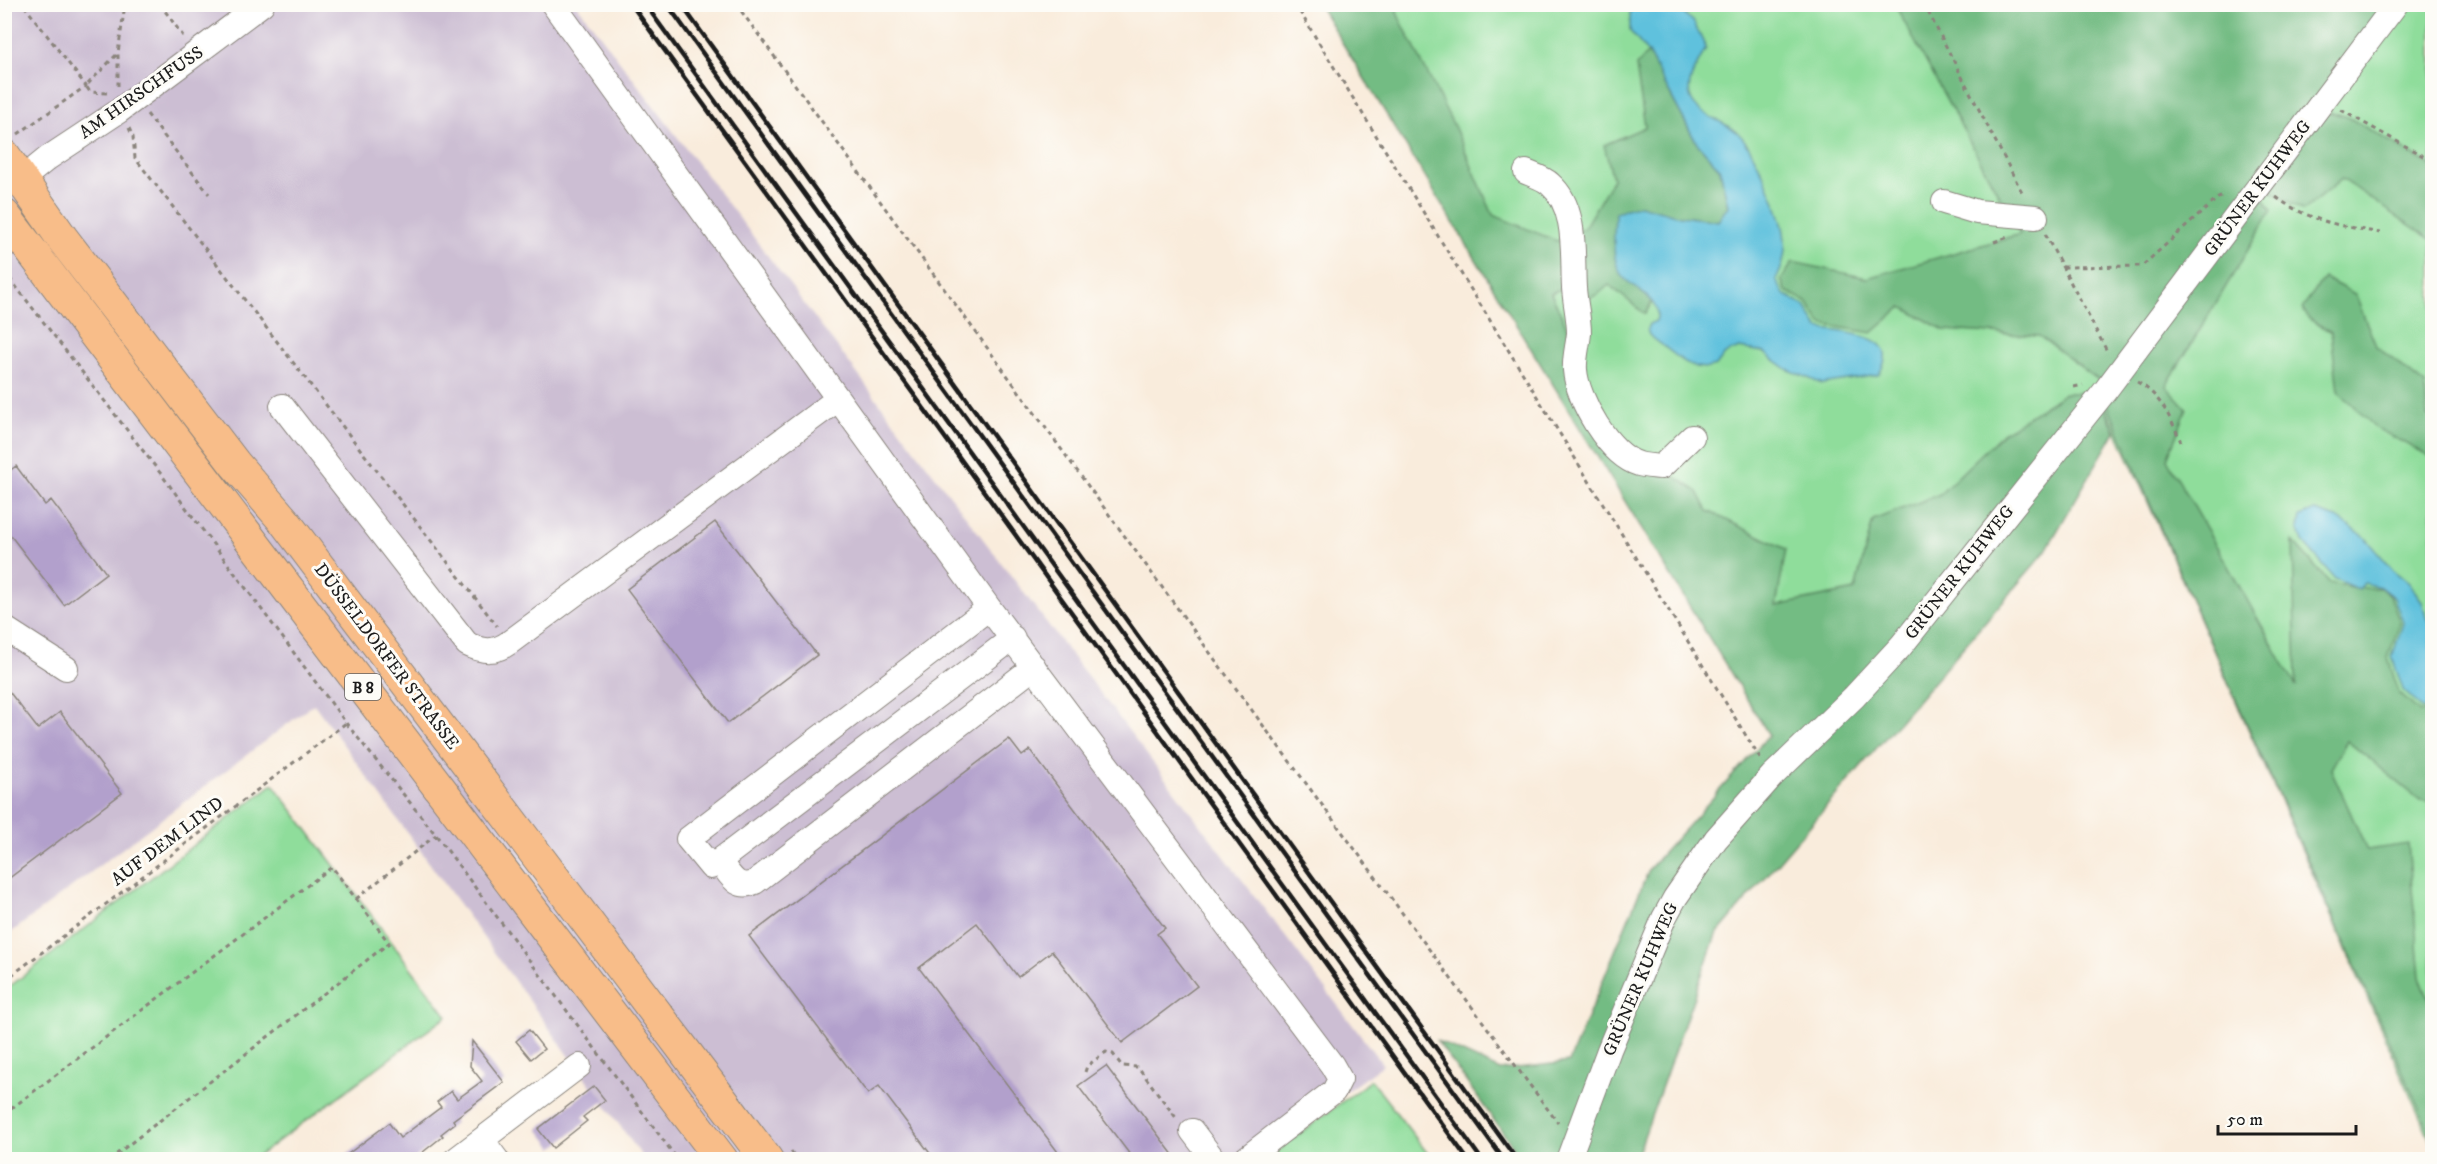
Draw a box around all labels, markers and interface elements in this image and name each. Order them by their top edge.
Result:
street label: AM HIRSCHFUSS [75,42,208,144]
street label: GRÜNER KUHWEG [2199,116,2316,261]
street label: GRÜNER KUHWEG [1900,501,2019,644]
street label: DÜSSELDORFER STRASSE [309,559,464,754]
road number: B 8 [345,674,381,700]
street label: AUF DEM LIND [107,792,228,891]
street label: GRÜNER KUHWEG [1599,899,1683,1060]
scale bar [2218,1098,2356,1136]
text: 50 m [2227,1109,2263,1131]

